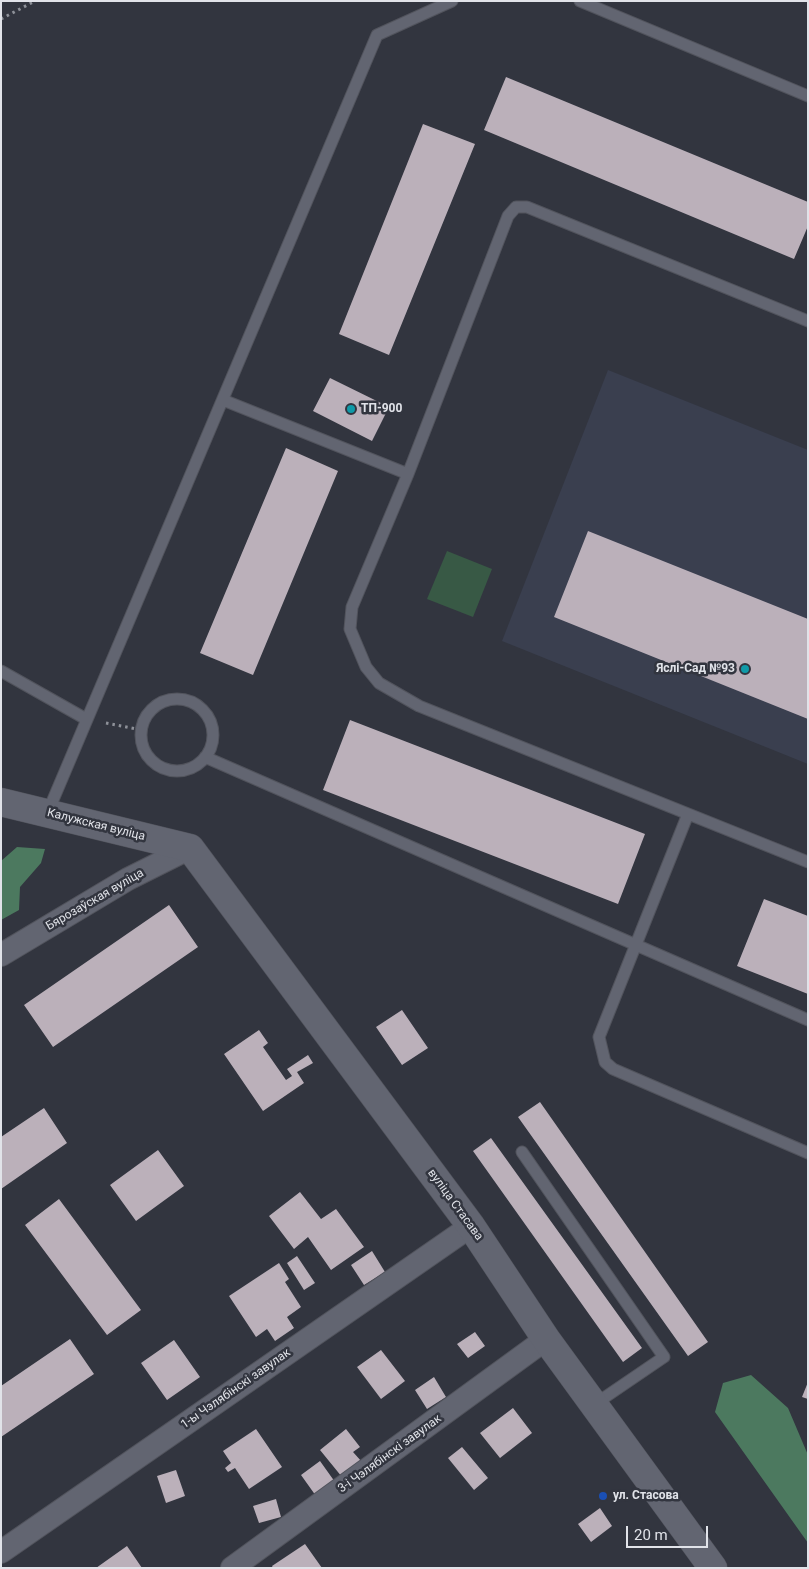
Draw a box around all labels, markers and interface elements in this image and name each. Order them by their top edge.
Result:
place label: ТП-900 [361,402,402,416]
marker: ТП-900 [345,403,357,415]
place label: Яслі-Сад №93 [656,662,735,676]
marker: Яслі-Сад №93 [739,663,751,675]
street label: Калужская вуліца [45,806,147,844]
street label: Бярозаўская вуліца [44,866,146,934]
street label: вуліца Стасава [424,1166,486,1244]
street label: 1-ы Чэлябінскі завулак [178,1346,294,1432]
street label: 3-і Чэлябінскі завулак [336,1412,444,1496]
place label: ул. Стасова [613,1489,679,1503]
marker: ул. Стасова [597,1490,609,1502]
scale bar [629,1516,712,1548]
text: 20 m [634,1526,668,1544]

